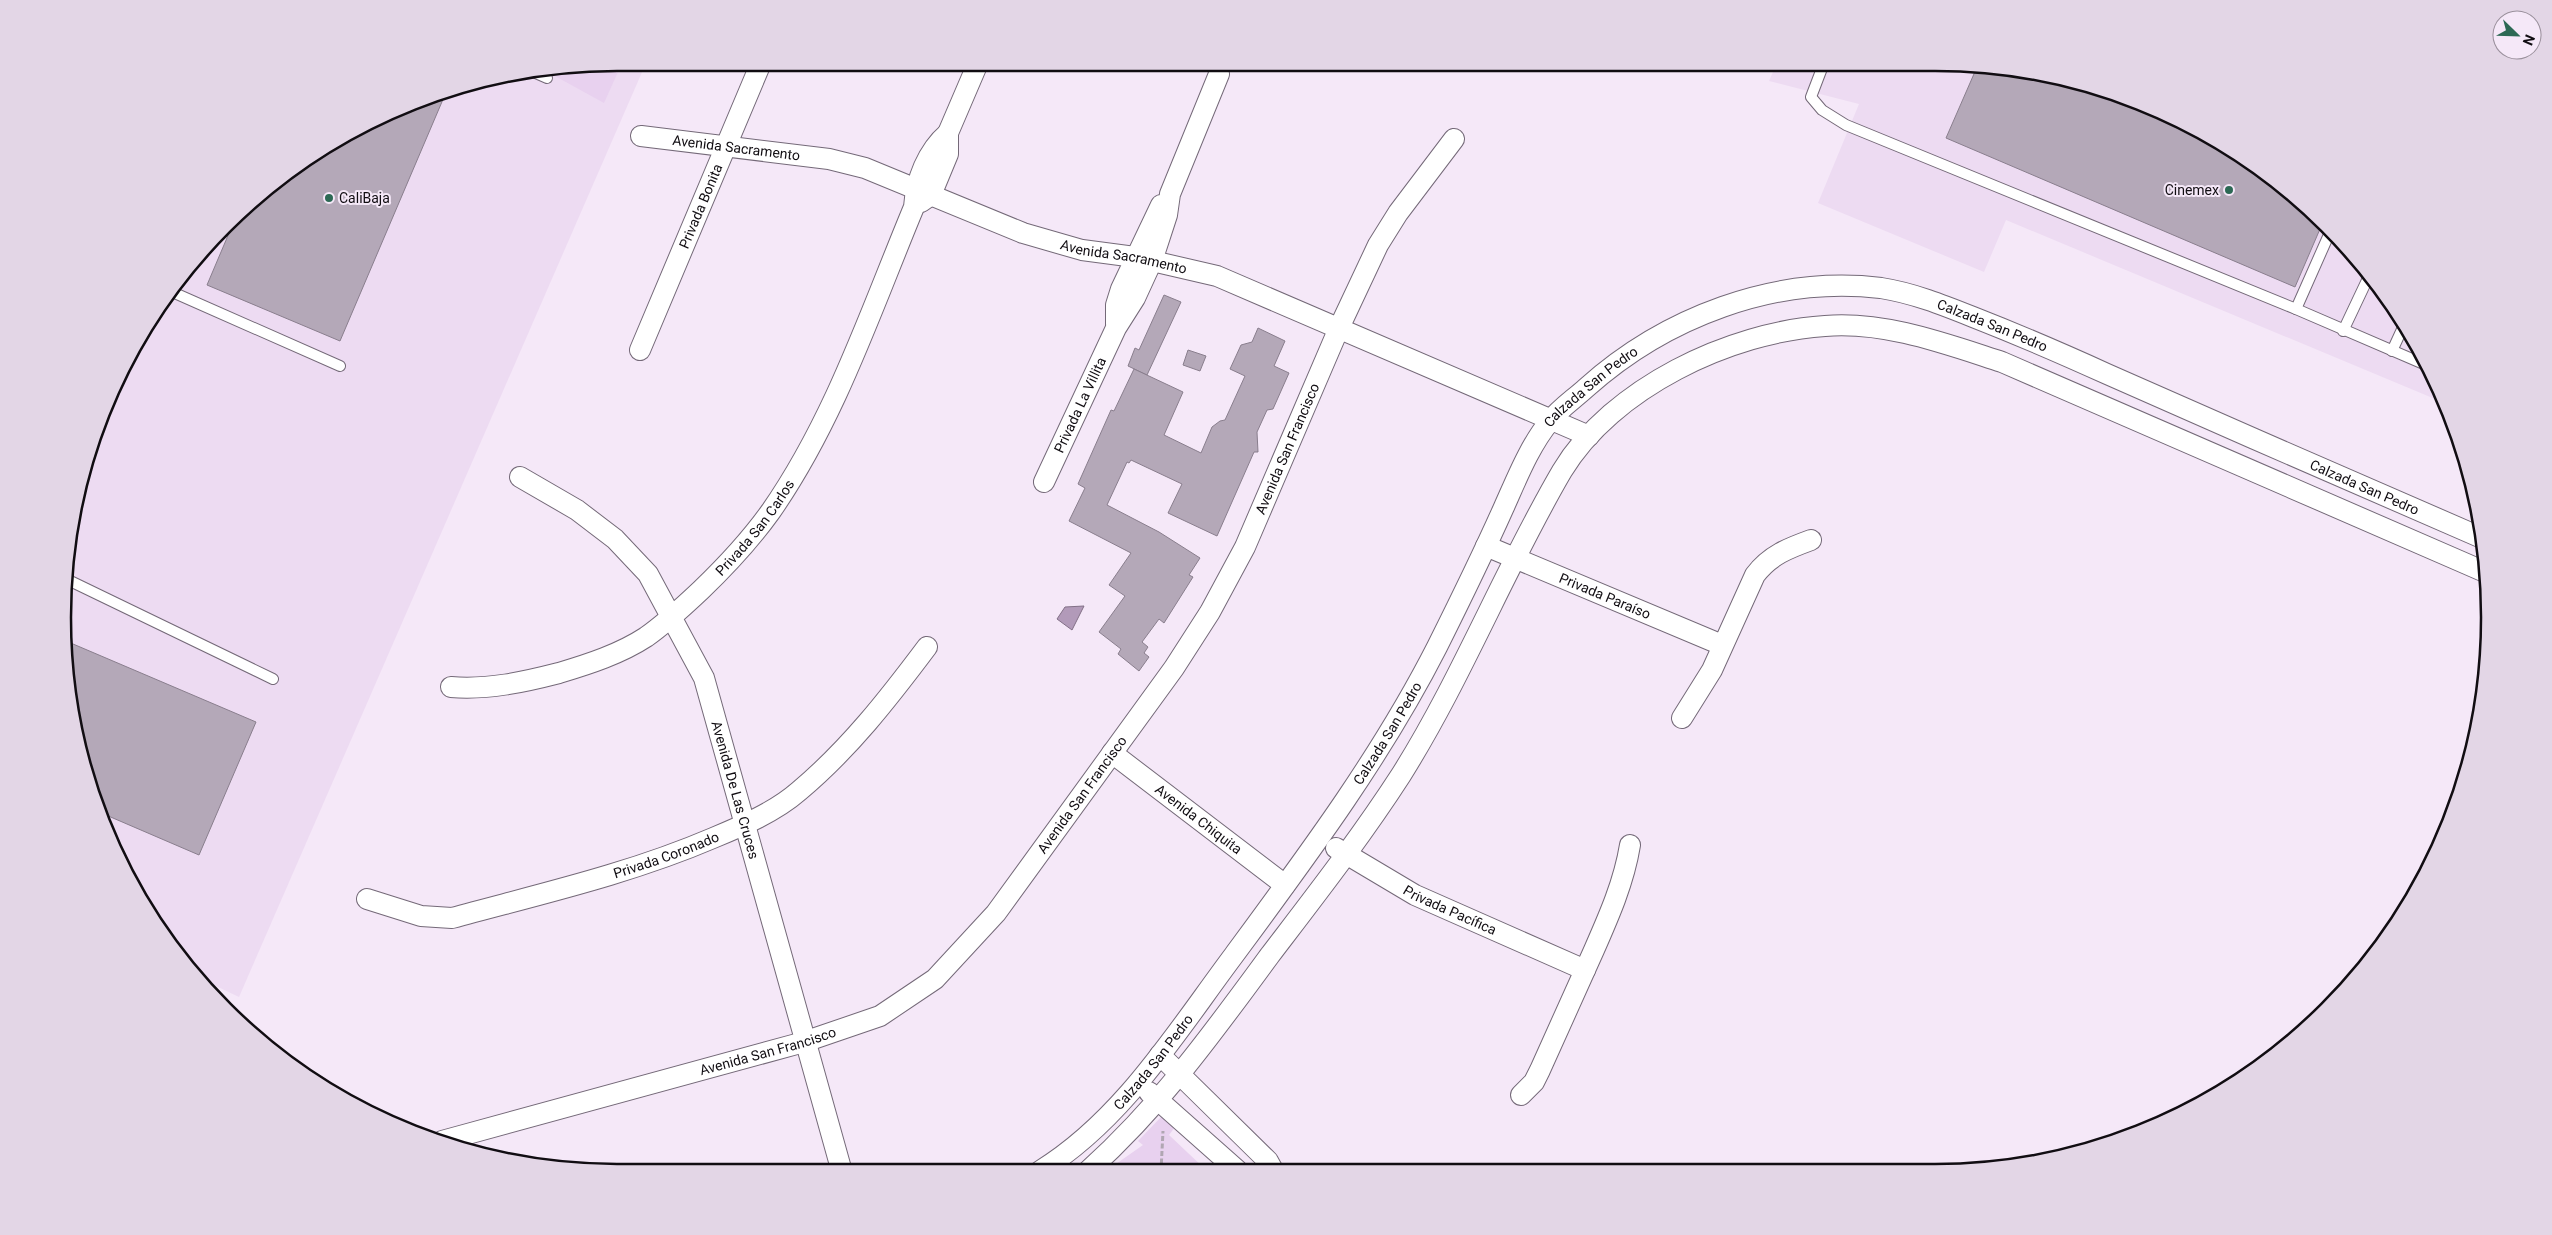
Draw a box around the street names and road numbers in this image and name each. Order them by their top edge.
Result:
street label: Avenida Sacramento [672,132,801,163]
street label: Privada Bonita [676,161,726,251]
street label: Avenida Sacramento [1059,236,1188,277]
street label: Calzada San Pedro [1935,296,2050,355]
street label: Calzada San Pedro [1540,343,1641,430]
street label: Privada La Villita [1051,355,1109,455]
street label: Avenida San Francisco [1252,381,1322,517]
street label: Calzada San Pedro [2307,456,2422,518]
street label: Privada San Carlos [712,477,797,579]
street label: Privada Paraíso [1557,570,1653,622]
street label: Calzada San Pedro [1350,679,1425,788]
street label: Avenida De Las Cruces [708,719,762,861]
street label: Avenida San Francisco [1034,733,1130,856]
street label: Avenida Chiquita [1152,781,1245,857]
street label: Privada Coronado [611,828,721,881]
street label: Privada Pacífica [1401,882,1499,938]
street label: Calzada San Pedro [1110,1011,1196,1113]
street label: Avenida San Francisco [698,1024,838,1078]

